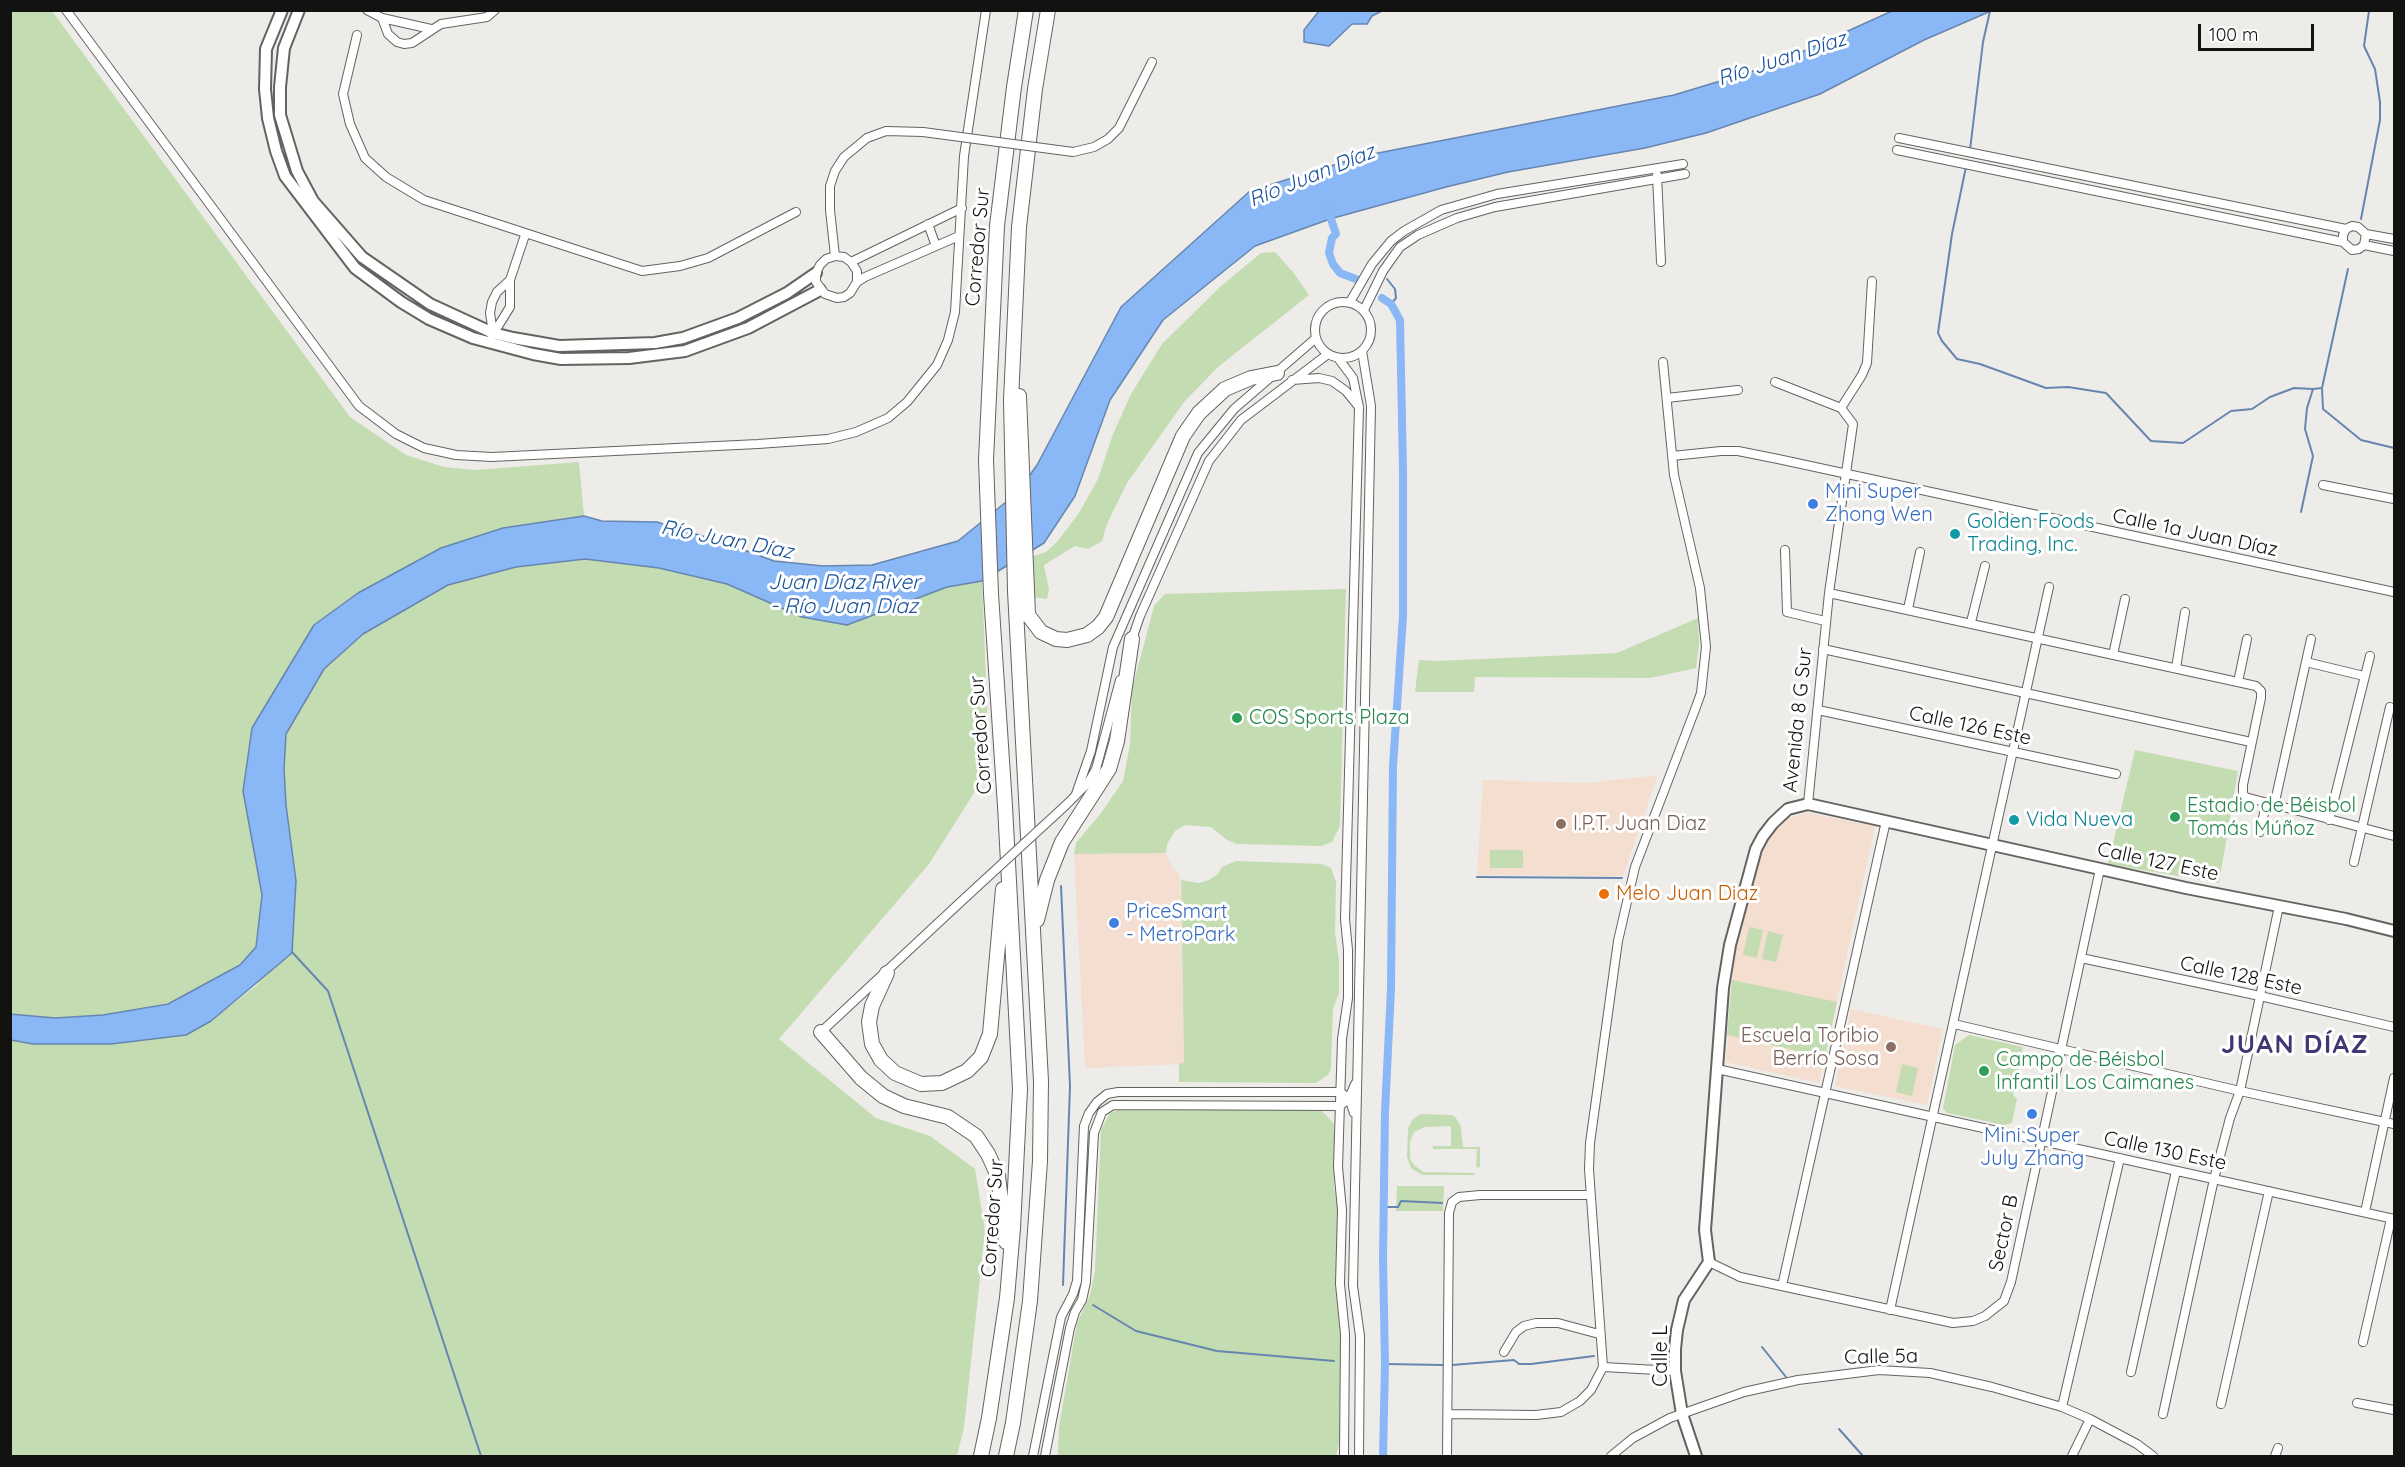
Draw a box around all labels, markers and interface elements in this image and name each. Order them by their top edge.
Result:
scale bar [2201,12,2316,50]
text: 100 m [2209,23,2258,46]
water label: Río Juan Díaz [1714,26,1850,92]
water label: Río Juan Díaz [1245,139,1379,213]
street label: Corredor Sur [961,187,995,307]
place label: Mini Super Zhong Wen [1825,480,1933,527]
marker: Mini Super Zhong Wen [1806,497,1820,511]
street label: Calle 1a Juan Díaz [2110,504,2280,562]
place label: Golden Foods Trading, Inc. [1967,510,2094,557]
water label: Río Juan Díaz [659,515,795,565]
marker: Golden Foods Trading, Inc. [1948,527,1962,541]
water label: Juan Díaz River - Río Juan Díaz [768,570,920,620]
street label: Avenida 8 G Sur [1778,646,1818,794]
street label: Corredor Sur [965,675,997,795]
street label: Calle 126 Este [1907,701,2033,751]
place label: COS Sports Plaza [1249,706,1410,730]
marker: COS Sports Plaza [1230,711,1244,725]
place label: Estadio de Béisbol Tomás Múñoz [2187,794,2356,841]
place label: Vida Nueva [2026,808,2133,832]
marker: Estadio de Béisbol Tomás Múñoz [2168,810,2182,824]
place label: I.P.T. Juan Diaz [1573,812,1707,836]
marker: Vida Nueva [2007,813,2021,827]
marker: I.P.T. Juan Diaz [1554,817,1568,831]
street label: Calle 127 Este [2095,837,2221,887]
place label: Melo Juan Diaz [1616,882,1758,906]
marker: Melo Juan Diaz [1597,887,1611,901]
place label: PriceSmart - MetroPark [1126,900,1236,947]
marker: PriceSmart - MetroPark [1107,916,1121,930]
street label: Calle 128 Este [2178,951,2304,1001]
place label: Escuela Toribio Berrío Sosa [1741,1024,1879,1071]
district label: JUAN DÍAZ [2221,1029,2369,1061]
marker: Escuela Toribio Berrío Sosa [1884,1040,1898,1054]
place label: Campo de Béisbol Infantil Los Caimanes [1996,1048,2194,1095]
marker: Campo de Béisbol Infantil Los Caimanes [1977,1064,1991,1078]
marker: Mini Super July Zhang [2025,1107,2039,1121]
place label: Mini Super July Zhang [1980,1124,2084,1171]
street label: Calle 130 Este [2101,1126,2229,1176]
street label: Corredor Sur [977,1158,1009,1278]
street label: Sector B [1984,1192,2024,1274]
street label: Calle L [1649,1325,1673,1387]
street label: Calle 5a [1844,1344,1918,1370]

